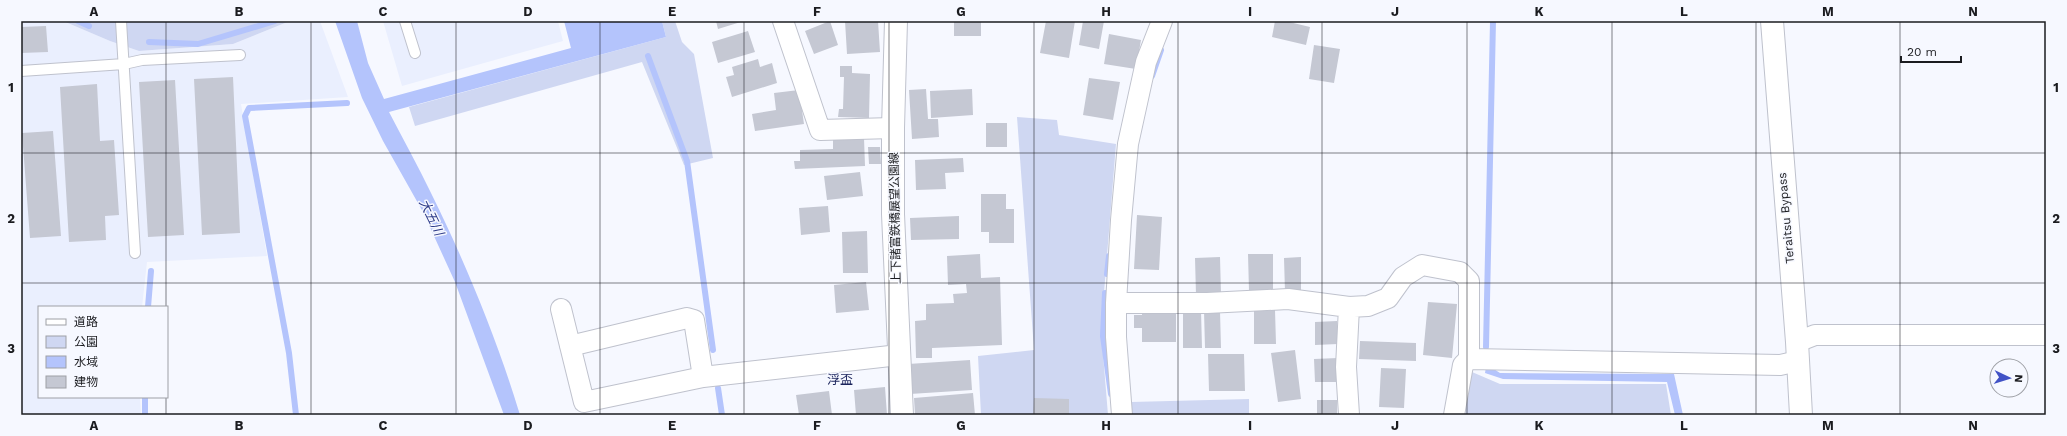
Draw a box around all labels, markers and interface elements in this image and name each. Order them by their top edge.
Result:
text: A [90,4,99,19]
text: B [235,4,244,19]
text: C [379,4,388,19]
text: D [523,4,533,19]
text: E [668,4,676,19]
text: F [813,4,821,19]
text: G [956,4,966,19]
text: H [1101,4,1111,19]
text: I [1248,4,1252,19]
text: J [1391,4,1399,19]
text: K [1534,4,1544,19]
text: L [1680,4,1688,19]
text: M [1822,4,1834,19]
text: N [1968,4,1978,19]
scale bar [1901,38,1961,64]
text: 20 m [1907,45,1937,59]
text: 1 [8,80,14,95]
text: 1 [2053,80,2059,95]
street label: 上下諸富鉄橋展望公園線 [887,152,903,284]
street label: Teraitsu Bypass [1775,172,1797,264]
water label: 大五川 [416,196,448,240]
text: 2 [7,211,15,226]
text: 2 [2052,211,2060,226]
legend [38,306,168,398]
text: 道路 [74,315,98,329]
text: 公園 [74,335,98,349]
text: 3 [7,341,15,356]
text: 3 [2052,341,2060,356]
text: 水域 [74,355,98,369]
north arrow [1989,358,2029,398]
district label: 浮盃 [827,372,853,387]
text: N [2012,374,2025,383]
text: 建物 [74,375,98,389]
text: A [90,418,99,433]
text: B [235,418,244,433]
text: C [379,418,388,433]
text: D [523,418,533,433]
text: E [668,418,676,433]
text: F [813,418,821,433]
text: G [956,418,966,433]
text: H [1101,418,1111,433]
text: I [1248,418,1252,433]
text: J [1391,418,1399,433]
text: K [1534,418,1544,433]
text: L [1680,418,1688,433]
text: M [1822,418,1834,433]
text: N [1968,418,1978,433]

